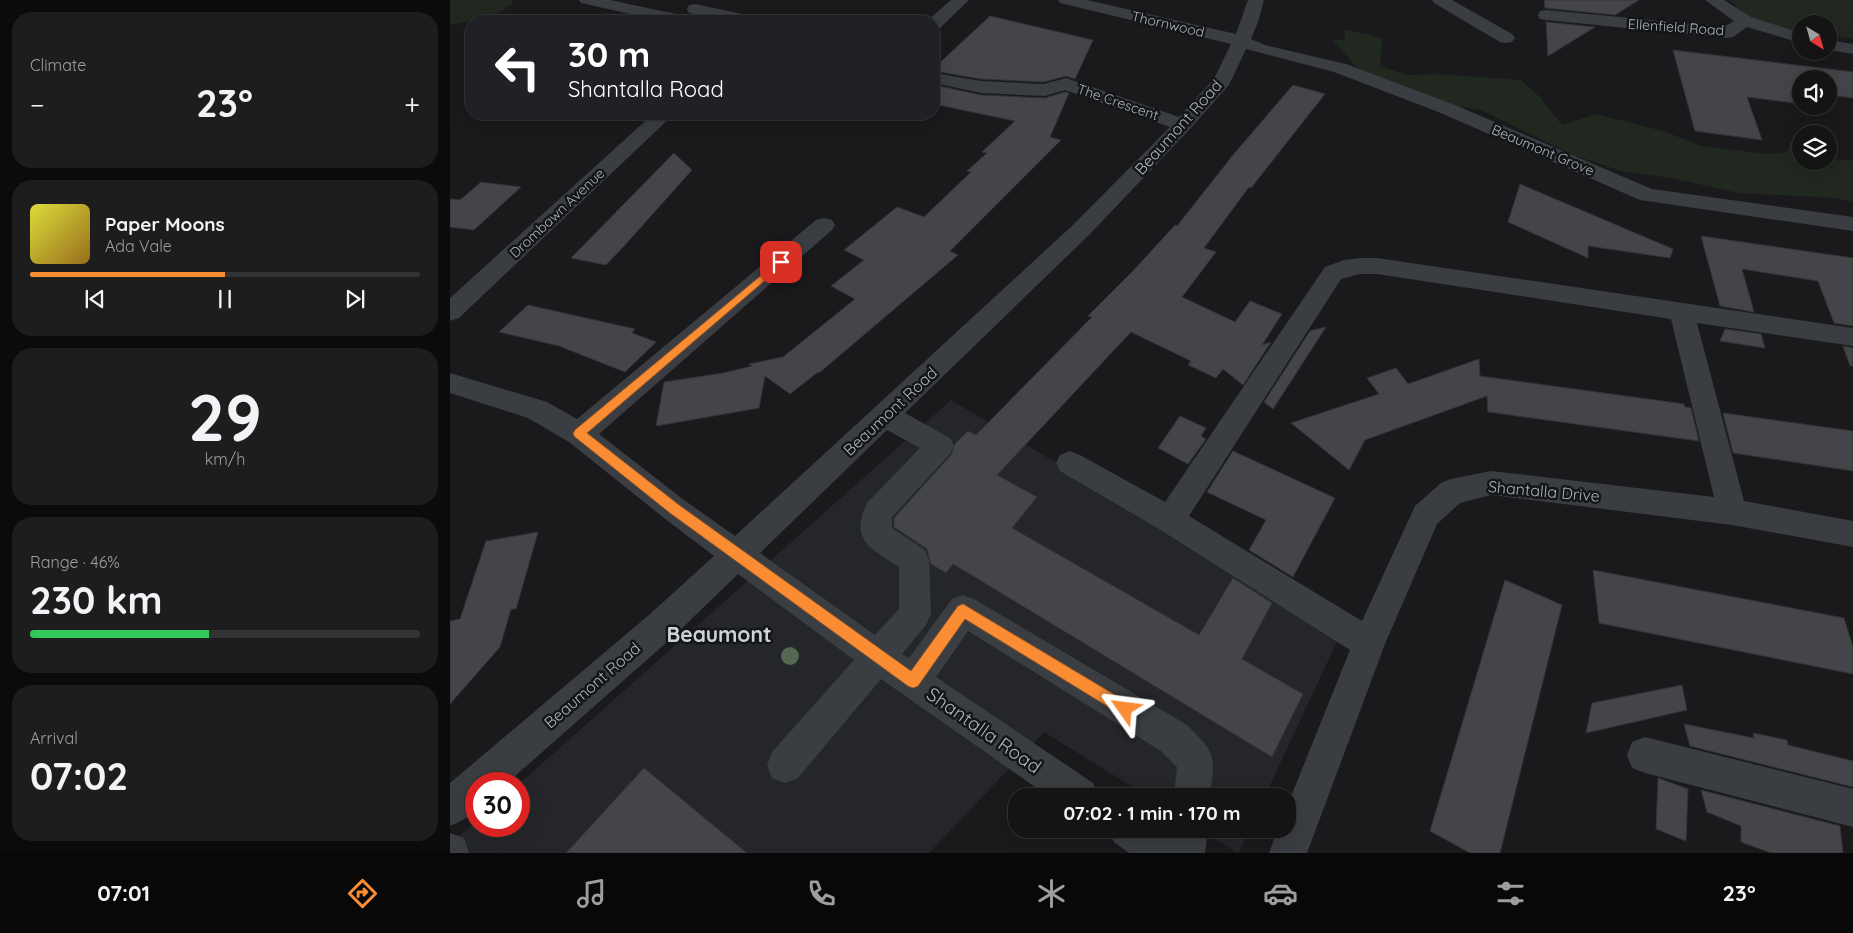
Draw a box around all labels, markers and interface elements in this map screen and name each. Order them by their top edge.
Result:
street label: Thornwood [1130,7,1206,41]
street label: Ellenfield Road [1627,15,1725,39]
north arrow [1792,15,1838,60]
map controls [1792,15,1837,170]
text: 30 m [568,32,650,76]
icon: left [485,35,550,100]
text: Climate [30,55,86,75]
button: sound [1792,70,1837,115]
text: Shantalla Road [568,75,724,103]
street label: Beaumont Road [1130,75,1226,179]
text: 23° [196,79,253,127]
street label: The Crescent [1075,80,1161,124]
text: − [30,87,45,122]
text: + [404,87,420,122]
street label: Beaumont Grove [1489,120,1597,180]
button: layers [1792,125,1837,170]
street label: Drombawn Avenue [506,164,608,262]
text: Paper Moons [105,212,225,236]
text: Ada Vale [105,236,172,256]
pin [760,241,802,283]
icon: arrive [767,248,795,276]
icon: previous [81,285,109,313]
icon: pause [211,285,239,313]
icon: next [341,285,369,313]
street label: Beaumont Road [839,362,941,460]
text: 29 [188,376,262,457]
text: km/h [205,449,245,469]
street label: Shantalla Drive [1487,476,1601,506]
text: Range · 46% [30,552,120,572]
text: 230 km [30,576,163,624]
district label: Beaumont [666,621,772,647]
street label: Beaumont Road [540,638,644,732]
street label: Shantalla Road [922,682,1046,778]
position arrow [1098,682,1150,734]
text: Arrival [30,728,78,748]
text: 07:02 [30,752,128,800]
speed limit sign: 30 [465,772,530,837]
text: 07:02 · 1 min · 170 m [1063,801,1241,825]
icon: directions [345,876,380,911]
icon: music [574,876,609,911]
icon: phone [804,876,839,911]
icon: climate [1034,876,1069,911]
icon: car [1263,876,1298,911]
icon: filters [1493,876,1528,911]
text: 07:01 [97,879,150,907]
text: 23° [1723,879,1756,907]

